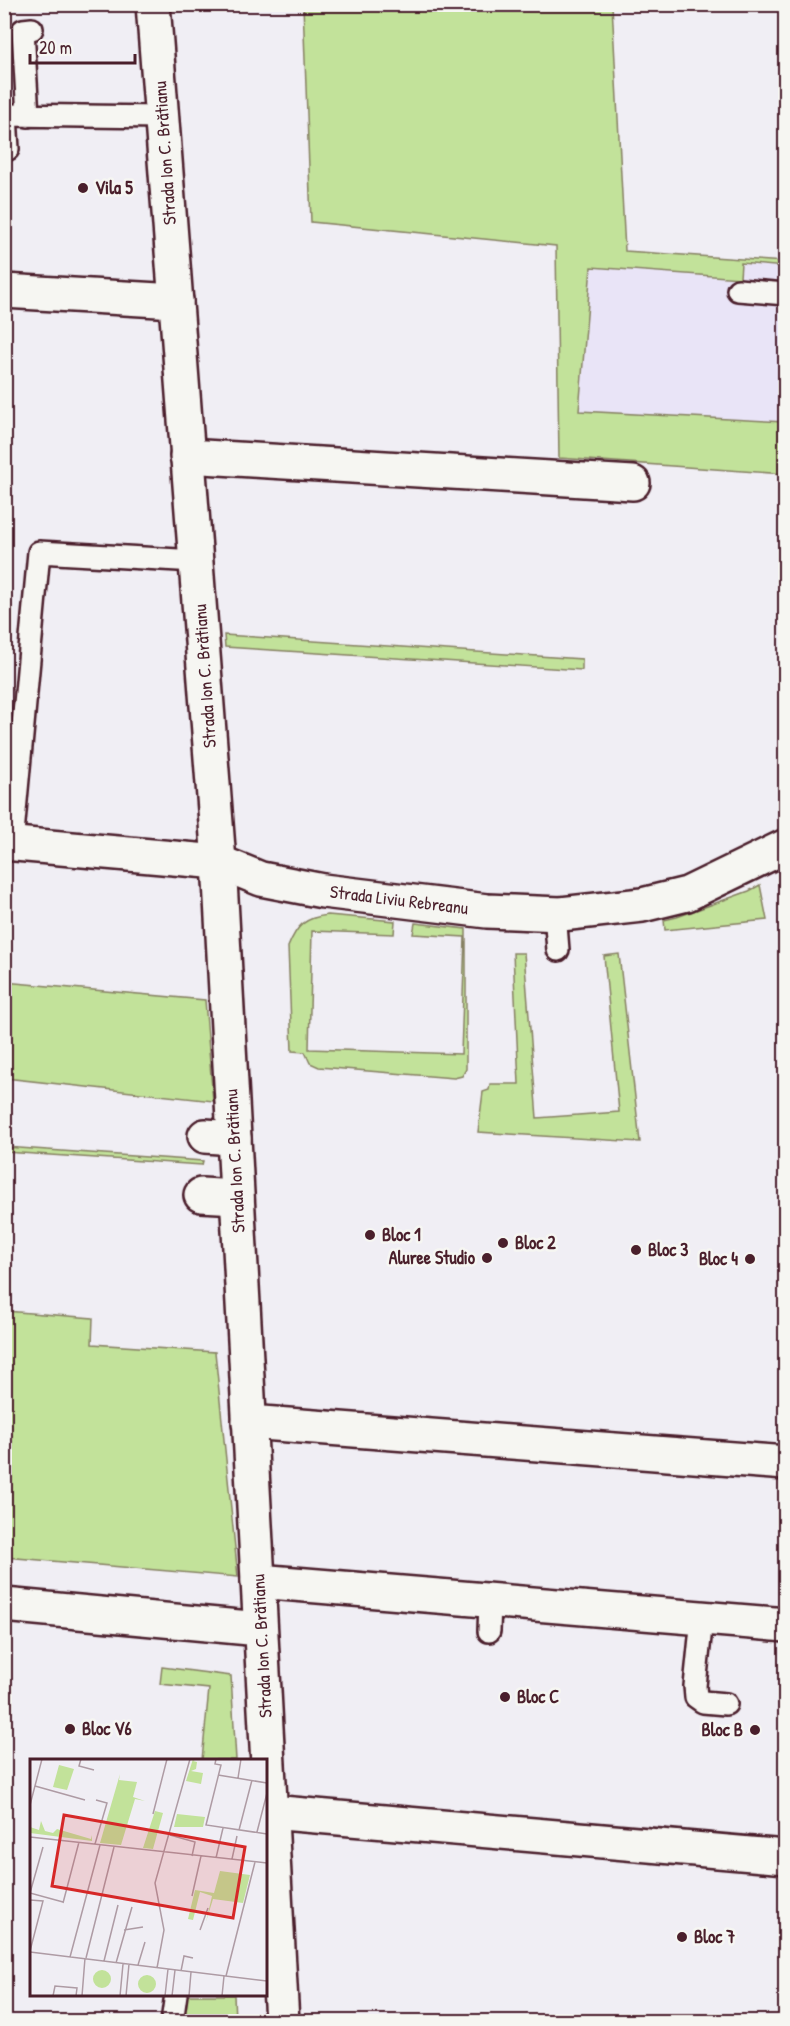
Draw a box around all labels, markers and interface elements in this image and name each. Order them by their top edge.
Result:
scale bar [30,27,135,65]
text: 20 m [39,35,72,60]
street label: Strada Ion C. Brătianu [147,80,182,226]
place label: Vila 5 [95,175,133,200]
marker: Vila 5 [76,181,90,195]
street label: Strada Ion C. Brătianu [187,603,222,749]
street label: Strada Liviu Rebreanu [328,879,470,920]
street label: Strada Ion C. Brătianu [218,1088,251,1234]
place label: Bloc 1 [382,1222,421,1247]
marker: Bloc 1 [363,1228,377,1242]
place label: Bloc 2 [515,1230,556,1255]
marker: Bloc 2 [496,1236,510,1250]
place label: Bloc 3 [648,1237,688,1262]
marker: Bloc 3 [629,1243,643,1257]
place label: Aluree Studio [389,1245,476,1270]
place label: Bloc 4 [699,1246,738,1271]
marker: Aluree Studio [480,1251,494,1265]
marker: Bloc 4 [743,1252,757,1266]
street label: Strada Ion C. Brătianu [245,1573,278,1719]
place label: Bloc C [517,1684,559,1709]
marker: Bloc C [498,1690,512,1704]
place label: Bloc V6 [82,1716,132,1741]
place label: Bloc B [702,1717,743,1742]
marker: Bloc V6 [63,1722,77,1736]
marker: Bloc B [748,1723,762,1737]
inset map [30,1759,267,1996]
place label: Bloc 7 [694,1924,735,1949]
marker: Bloc 7 [675,1930,689,1944]

